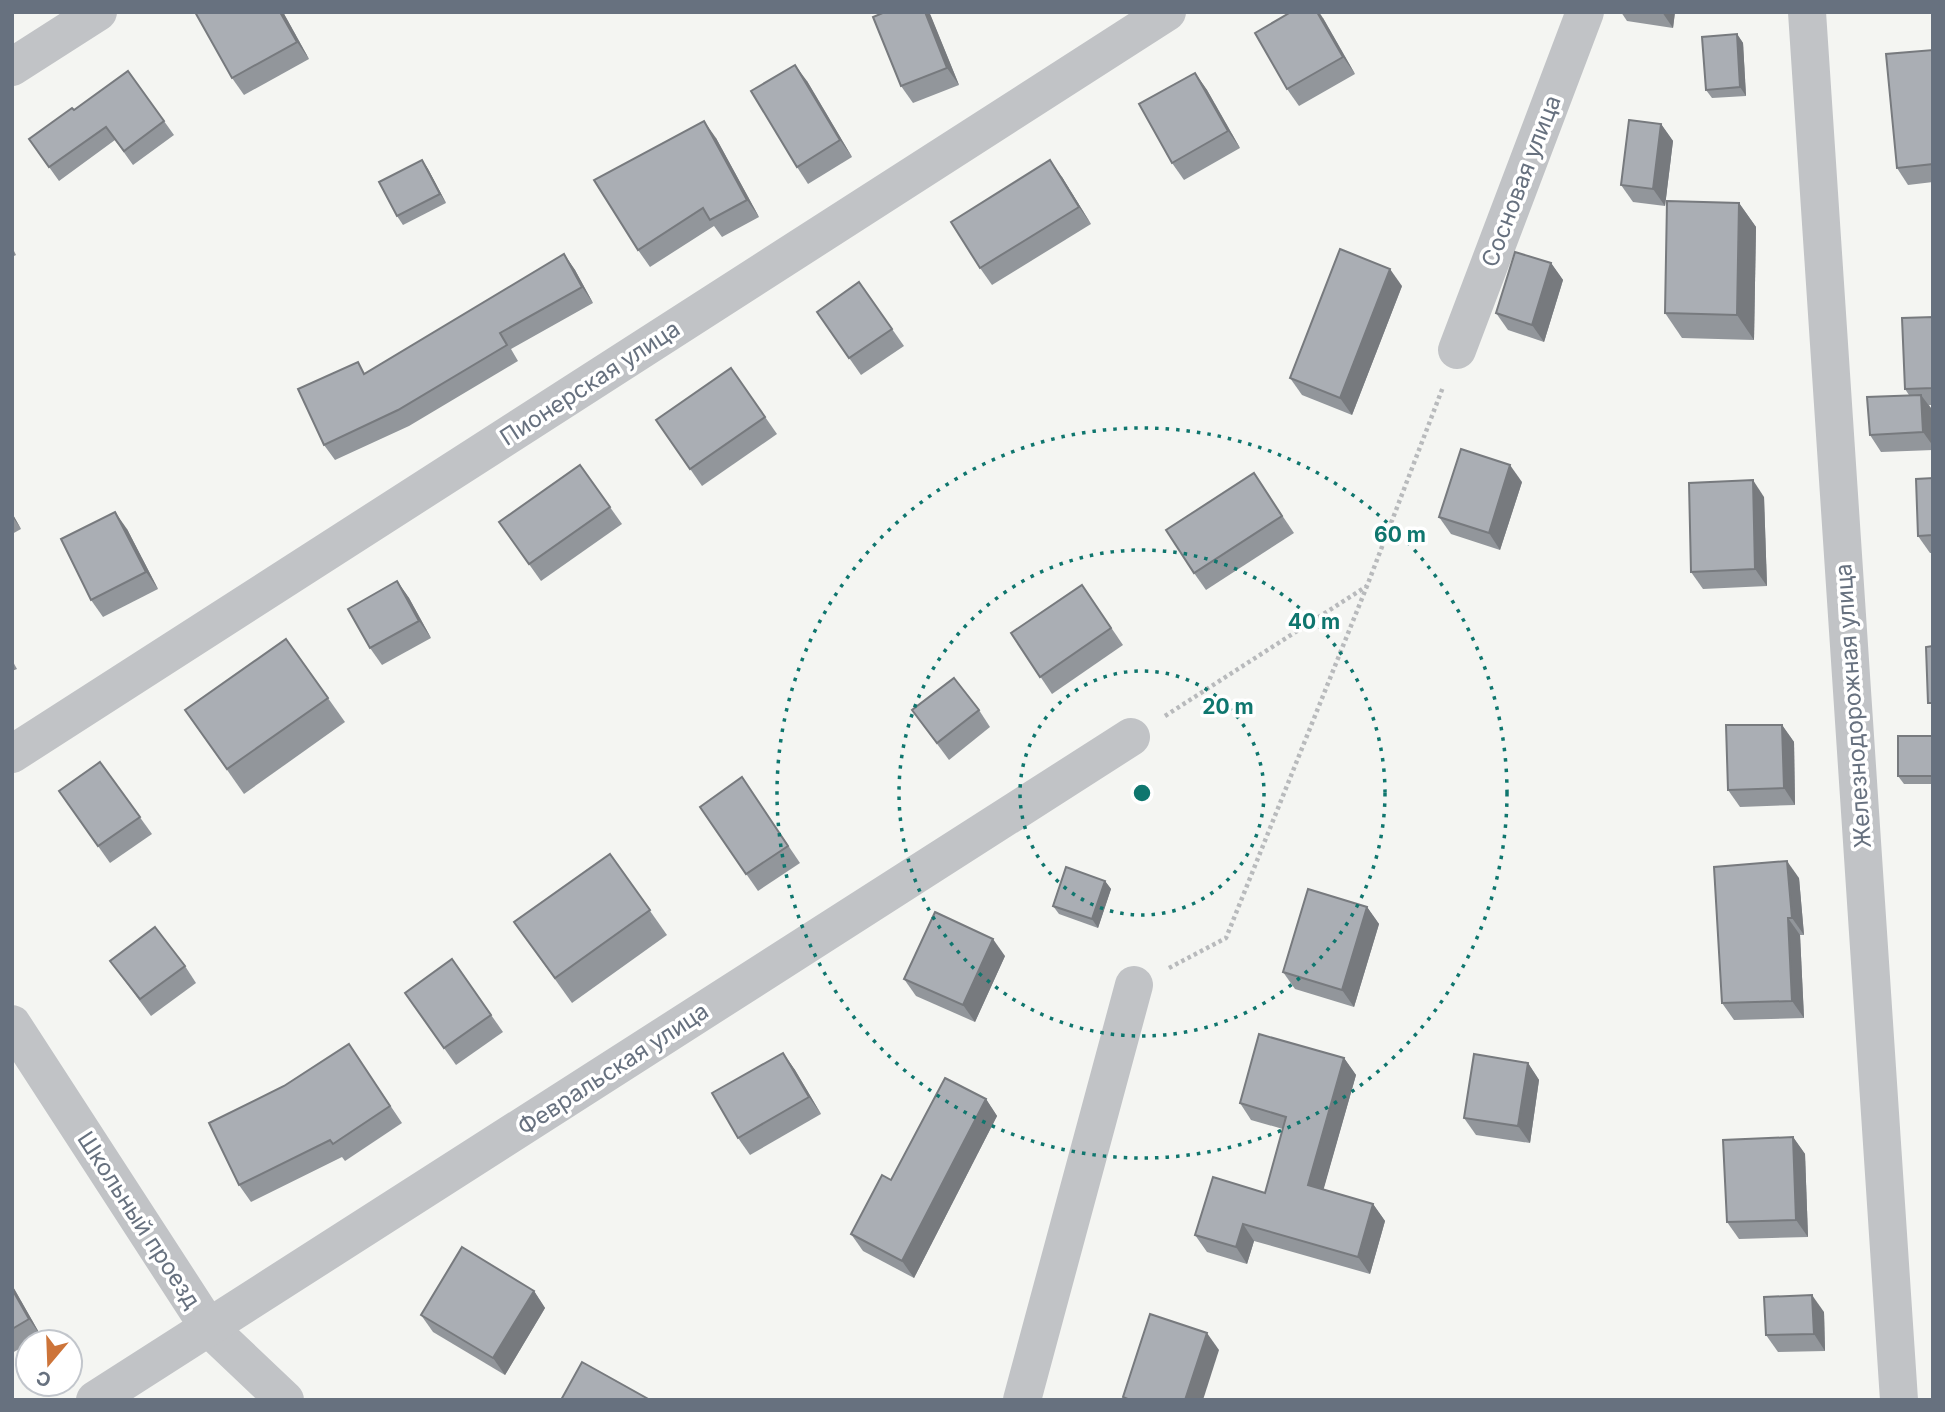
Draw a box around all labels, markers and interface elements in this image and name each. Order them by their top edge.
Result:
street label: Сосновая улица [1475,91,1567,271]
street label: Пионерская улица [495,314,685,452]
text: 60 m [1374,522,1426,547]
street label: Железнодорожная улица [1829,563,1877,849]
text: 40 m [1288,609,1340,634]
text: 20 m [1202,694,1254,719]
centre of rings [1130,781,1154,805]
street label: Февральская улица [512,997,714,1141]
street label: Школьный проезд [71,1126,207,1314]
north arrow [14,1328,84,1398]
text: С [33,1365,54,1392]

